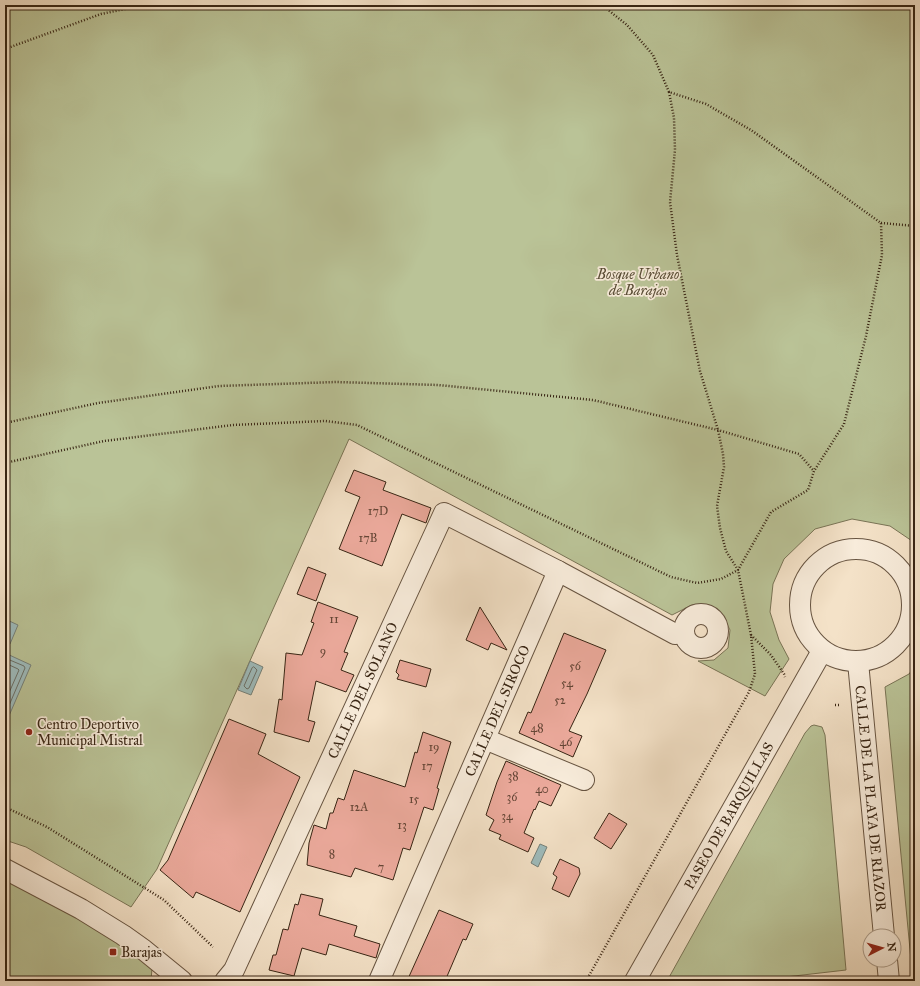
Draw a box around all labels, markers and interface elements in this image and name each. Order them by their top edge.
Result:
park label: Bosque Urbano de Barajas [596,266,679,299]
house number: 17D [368,504,388,518]
house number: 17B [358,531,378,545]
house number: 11 [329,612,339,626]
street label: CALLE DEL SOLANO [324,619,401,761]
street label: CALLE DEL SIROCO [461,642,533,779]
house number: 9 [320,644,326,658]
house number: 56 [569,659,582,673]
house number: 54 [561,676,573,690]
street label: CALLE DE LA PLAYA DE RIAZOR [852,684,890,913]
house number: 52 [554,693,566,707]
place label: Centro Deportivo Municipal Mistral [37,716,143,749]
house number: 48 [530,721,544,735]
marker: Centro Deportivo Municipal Mistral [24,727,34,737]
house number: 46 [560,735,573,749]
street label: PASEO DE BARQUILLAS [680,739,777,892]
house number: 19 [428,740,440,754]
house number: 17 [421,759,433,773]
house number: 38 [507,769,519,783]
house number: 40 [535,782,549,796]
house number: 36 [507,790,518,804]
house number: 15 [409,792,420,806]
house number: 12A [350,800,368,814]
house number: 34 [501,809,513,823]
house number: 13 [397,818,407,832]
house number: 8 [329,847,335,861]
house number: 7 [378,860,384,874]
north arrow [862,928,902,968]
text: N [884,942,898,953]
place label: Barajas [121,944,162,961]
marker: Barajas [108,947,118,957]

